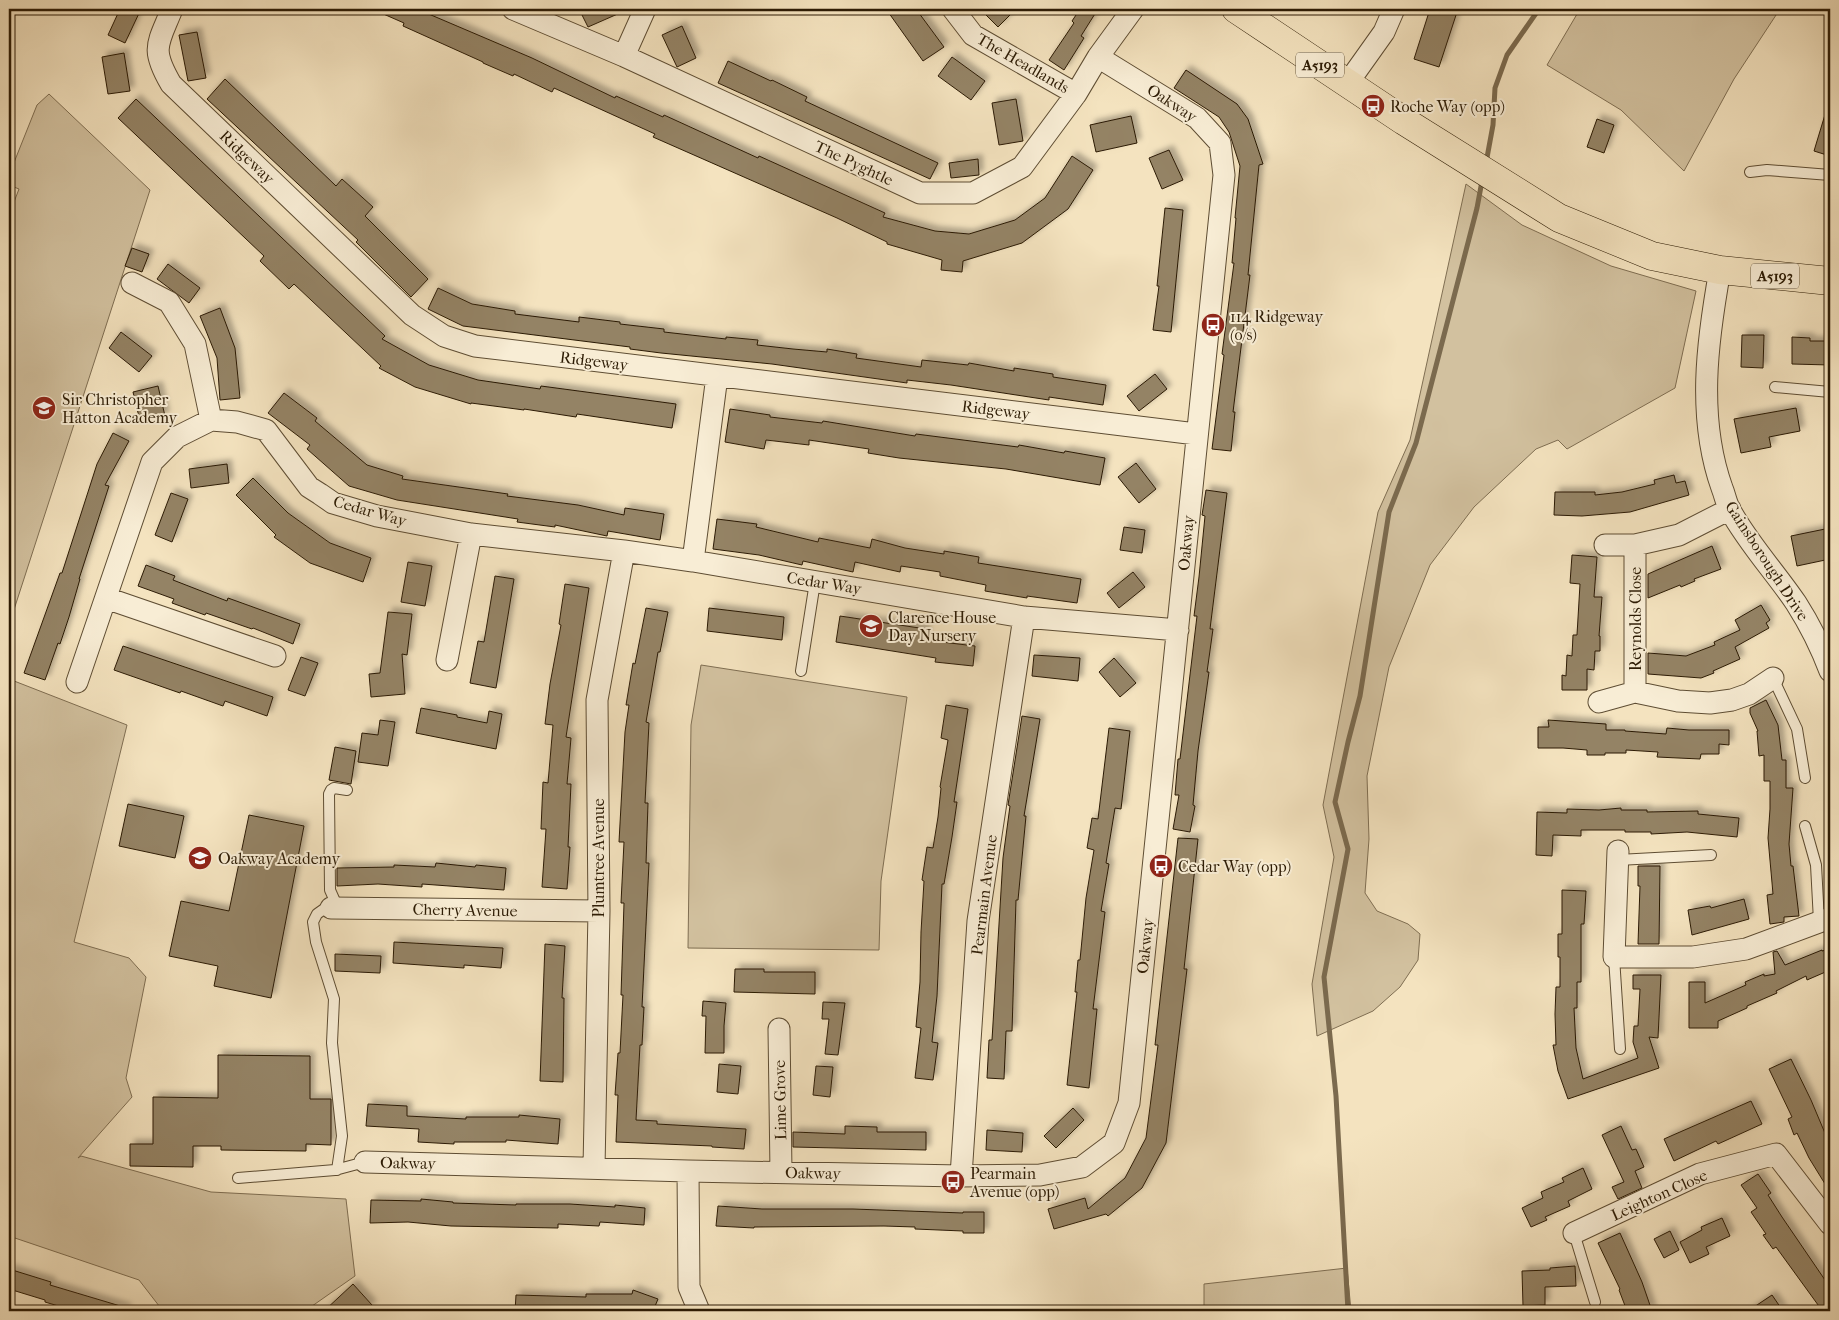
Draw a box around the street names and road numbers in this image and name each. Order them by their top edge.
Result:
street label: The Headlands [973,29,1073,97]
road number: A5193 [1296,52,1344,78]
street label: Oakway [1143,80,1201,126]
street label: Ridgeway [216,126,279,188]
street label: The Pyghtle [812,137,896,190]
road number: A5193 [1751,264,1799,288]
street label: Ridgeway [559,347,630,375]
street label: Ridgeway [961,396,1032,424]
street label: Cedar Way [331,491,409,531]
street label: Gainsborough Drive [1721,498,1813,624]
street label: Oakway [1174,514,1198,572]
street label: Reynolds Close [1626,567,1645,671]
street label: Cedar Way [785,568,863,598]
street label: Plumtree Avenue [589,798,608,918]
street label: Pearmain Avenue [967,834,1001,956]
street label: Cherry Avenue [412,900,518,920]
street label: Oakway [1133,917,1157,975]
street label: Lime Grove [770,1060,790,1140]
street label: Oakway [380,1153,437,1173]
street label: Oakway [785,1163,842,1183]
street label: Leighton Close [1608,1165,1710,1225]

